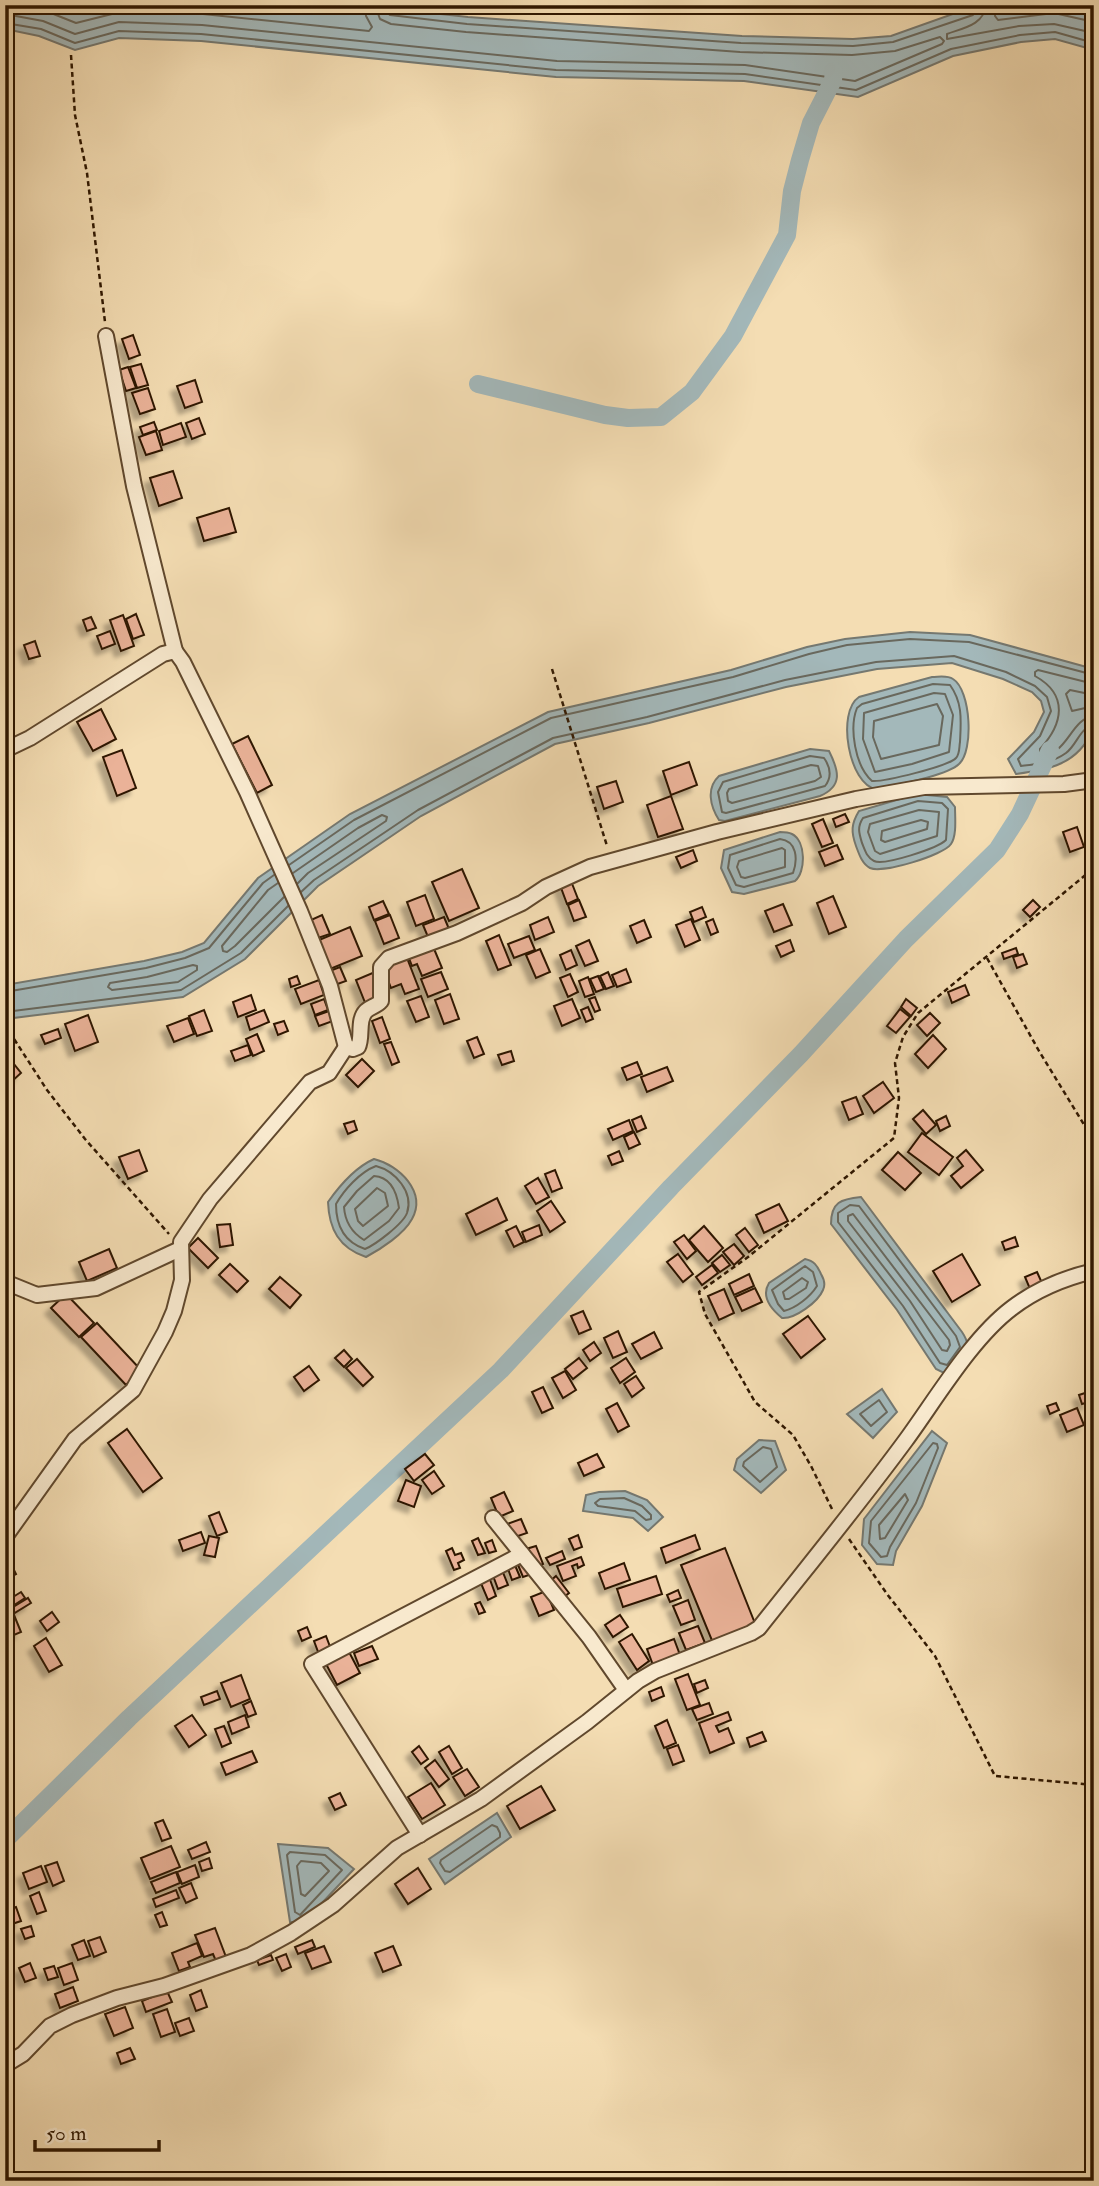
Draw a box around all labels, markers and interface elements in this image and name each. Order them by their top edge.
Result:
scale bar [35,2109,159,2153]
text: 50 m [46,2120,87,2147]

